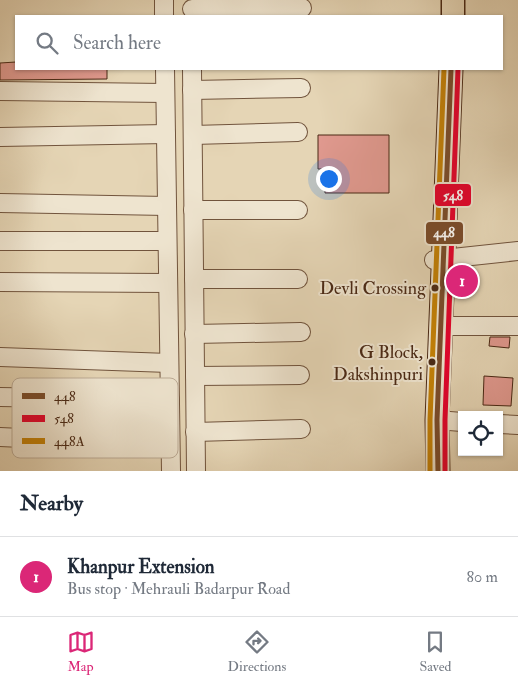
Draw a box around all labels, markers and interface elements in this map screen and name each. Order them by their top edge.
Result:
search box [15,15,503,70]
icon: search [33,29,61,57]
text: Search here [73,31,161,55]
your location [316,166,342,192]
line badge: 548 [434,183,472,207]
text: 548 [443,187,463,204]
line badge: 448 [425,221,464,245]
text: 448 [432,224,455,241]
pin: 1 [446,262,478,300]
place label: Devli Crossing [319,277,427,300]
marker: Devli Crossing [430,283,440,293]
place label: G Block, Dakshinpuri [333,341,423,386]
marker: G Block, Dakshinpuri [427,357,437,367]
legend [12,378,178,458]
text: 448 [54,388,76,405]
text: 548 [54,410,74,427]
map controls [458,411,503,456]
button: locate [458,411,503,456]
text: 448A [54,433,85,450]
text: Nearby [20,490,83,517]
text: Khanpur Extension [67,555,215,579]
text: 1 [33,567,39,587]
text: 80 m [467,567,498,587]
text: Bus stop · Mehrauli Badarpur Road [67,579,290,599]
tab: Map [67,628,95,675]
tab: Directions [228,628,286,675]
tab: Saved [419,628,451,675]

